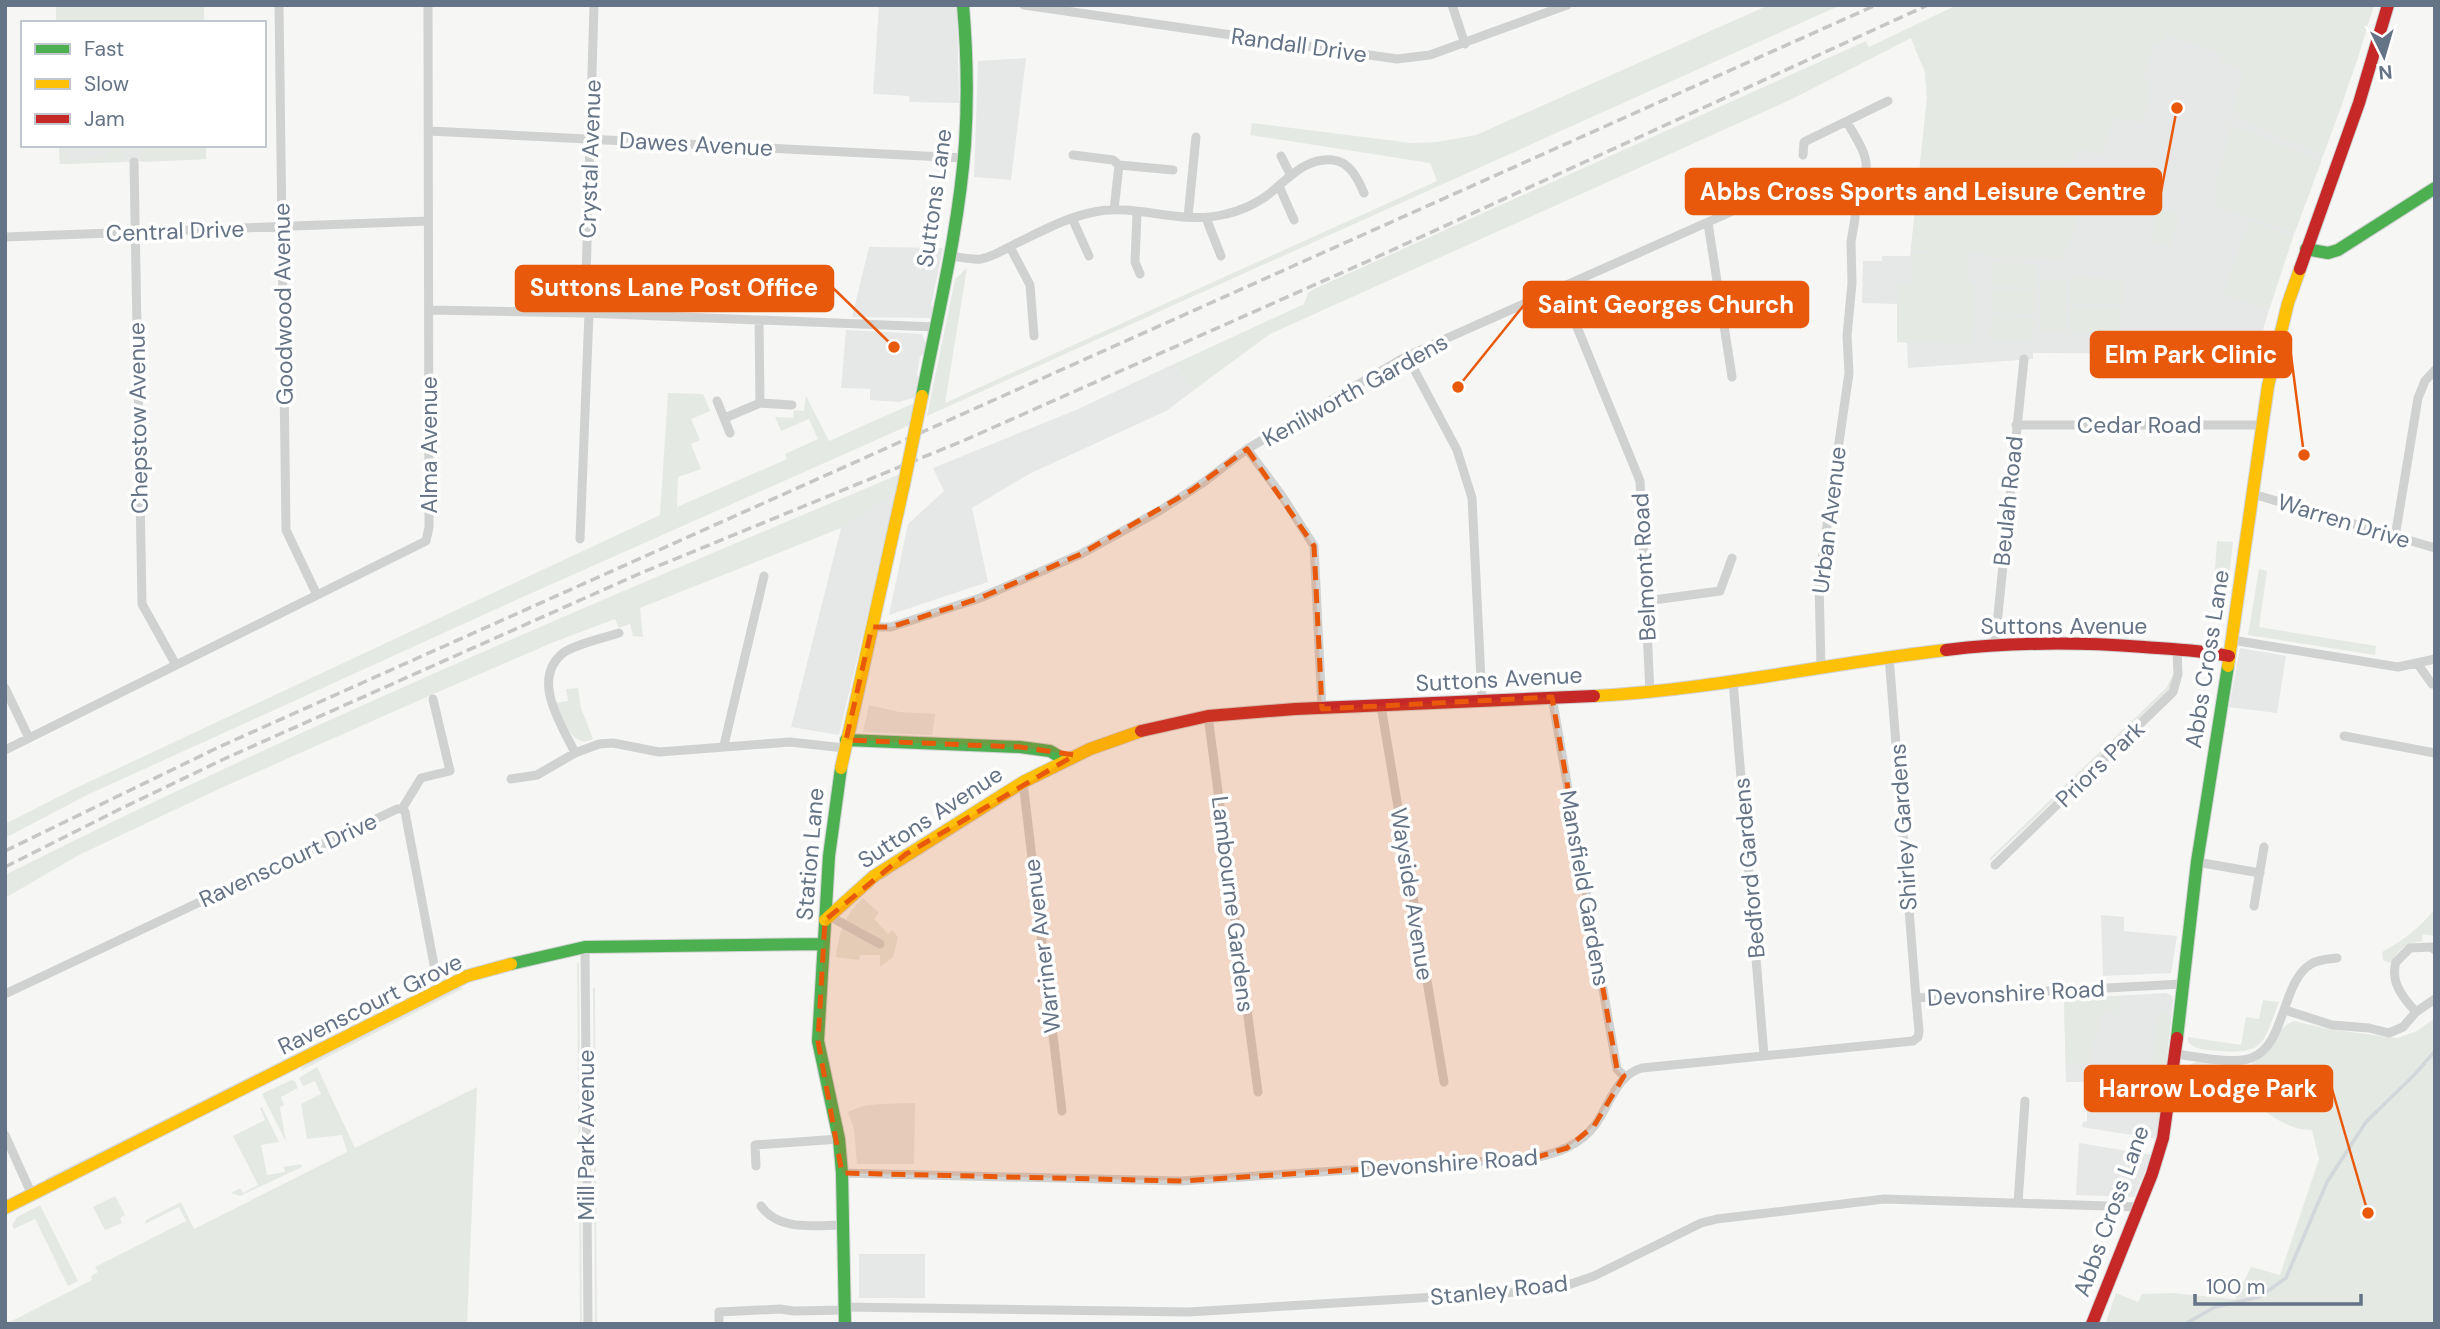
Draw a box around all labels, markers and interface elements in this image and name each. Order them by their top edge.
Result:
legend [21,21,266,147]
street label: Randall Drive [1229,21,1369,69]
north arrow [2349,21,2419,91]
text: Fast [84,35,124,63]
text: N [2377,59,2393,85]
text: Slow [84,70,129,98]
street label: Crystal Avenue [572,79,608,239]
text: Jam [84,105,125,133]
street label: Dawes Avenue [618,125,774,163]
street label: Suttons Lane [909,127,959,269]
callout: Abbs Cross Sports and Leisure Centre [1686,169,2161,214]
text: Abbs Cross Sports and Leisure Centre [1700,176,2146,207]
street label: Goodwood Avenue [266,203,300,405]
street label: Central Drive [105,214,245,248]
callout: Suttons Lane Post Office [516,266,833,311]
text: Suttons Lane Post Office [530,272,818,303]
callout: Saint Georges Church [1524,282,1808,327]
text: Saint Georges Church [1538,289,1794,320]
street label: Chepstow Avenue [121,322,155,514]
street label: Kenilworth Gardens [1257,327,1453,453]
callout: Elm Park Clinic [2091,332,2291,377]
text: Elm Park Clinic [2105,339,2277,370]
street label: Alma Avenue [414,376,444,514]
street label: Cedar Road [2077,410,2201,440]
street label: Beulah Road [1986,434,2030,568]
street label: Urban Avenue [1805,445,1853,595]
street label: Warren Drive [2274,487,2414,555]
street label: Belmont Road [1625,492,1663,642]
street label: Abbs Cross Lane [2178,568,2236,750]
street label: Suttons Avenue [1981,611,2147,641]
street label: Suttons Avenue [1415,660,1583,698]
street label: Priors Park [2049,714,2151,814]
street label: Shirley Gardens [1882,742,1924,912]
street label: Suttons Avenue [852,759,1008,875]
street label: Bedford Gardens [1726,776,1772,960]
street label: Station Lane [789,786,831,922]
street label: Mansfield Gardens [1553,788,1617,988]
street label: Lambourne Gardens [1205,794,1261,1014]
street label: Ravenscourt Drive [194,806,382,914]
street label: Wayside Avenue [1384,806,1440,982]
street label: Warriner Avenue [1016,857,1068,1035]
street label: Ravenscourt Grove [273,946,467,1062]
street label: Devonshire Road [1926,973,2106,1013]
street label: Mill Park Avenue [571,1050,601,1220]
callout: Harrow Lodge Park [2085,1066,2332,1111]
text: Harrow Lodge Park [2098,1073,2318,1104]
street label: Abbs Cross Lane [2066,1121,2156,1301]
street label: Devonshire Road [1359,1142,1539,1184]
scale bar [2195,1262,2361,1306]
street label: Stanley Road [1429,1268,1569,1312]
text: 100 m [2206,1273,2266,1301]

